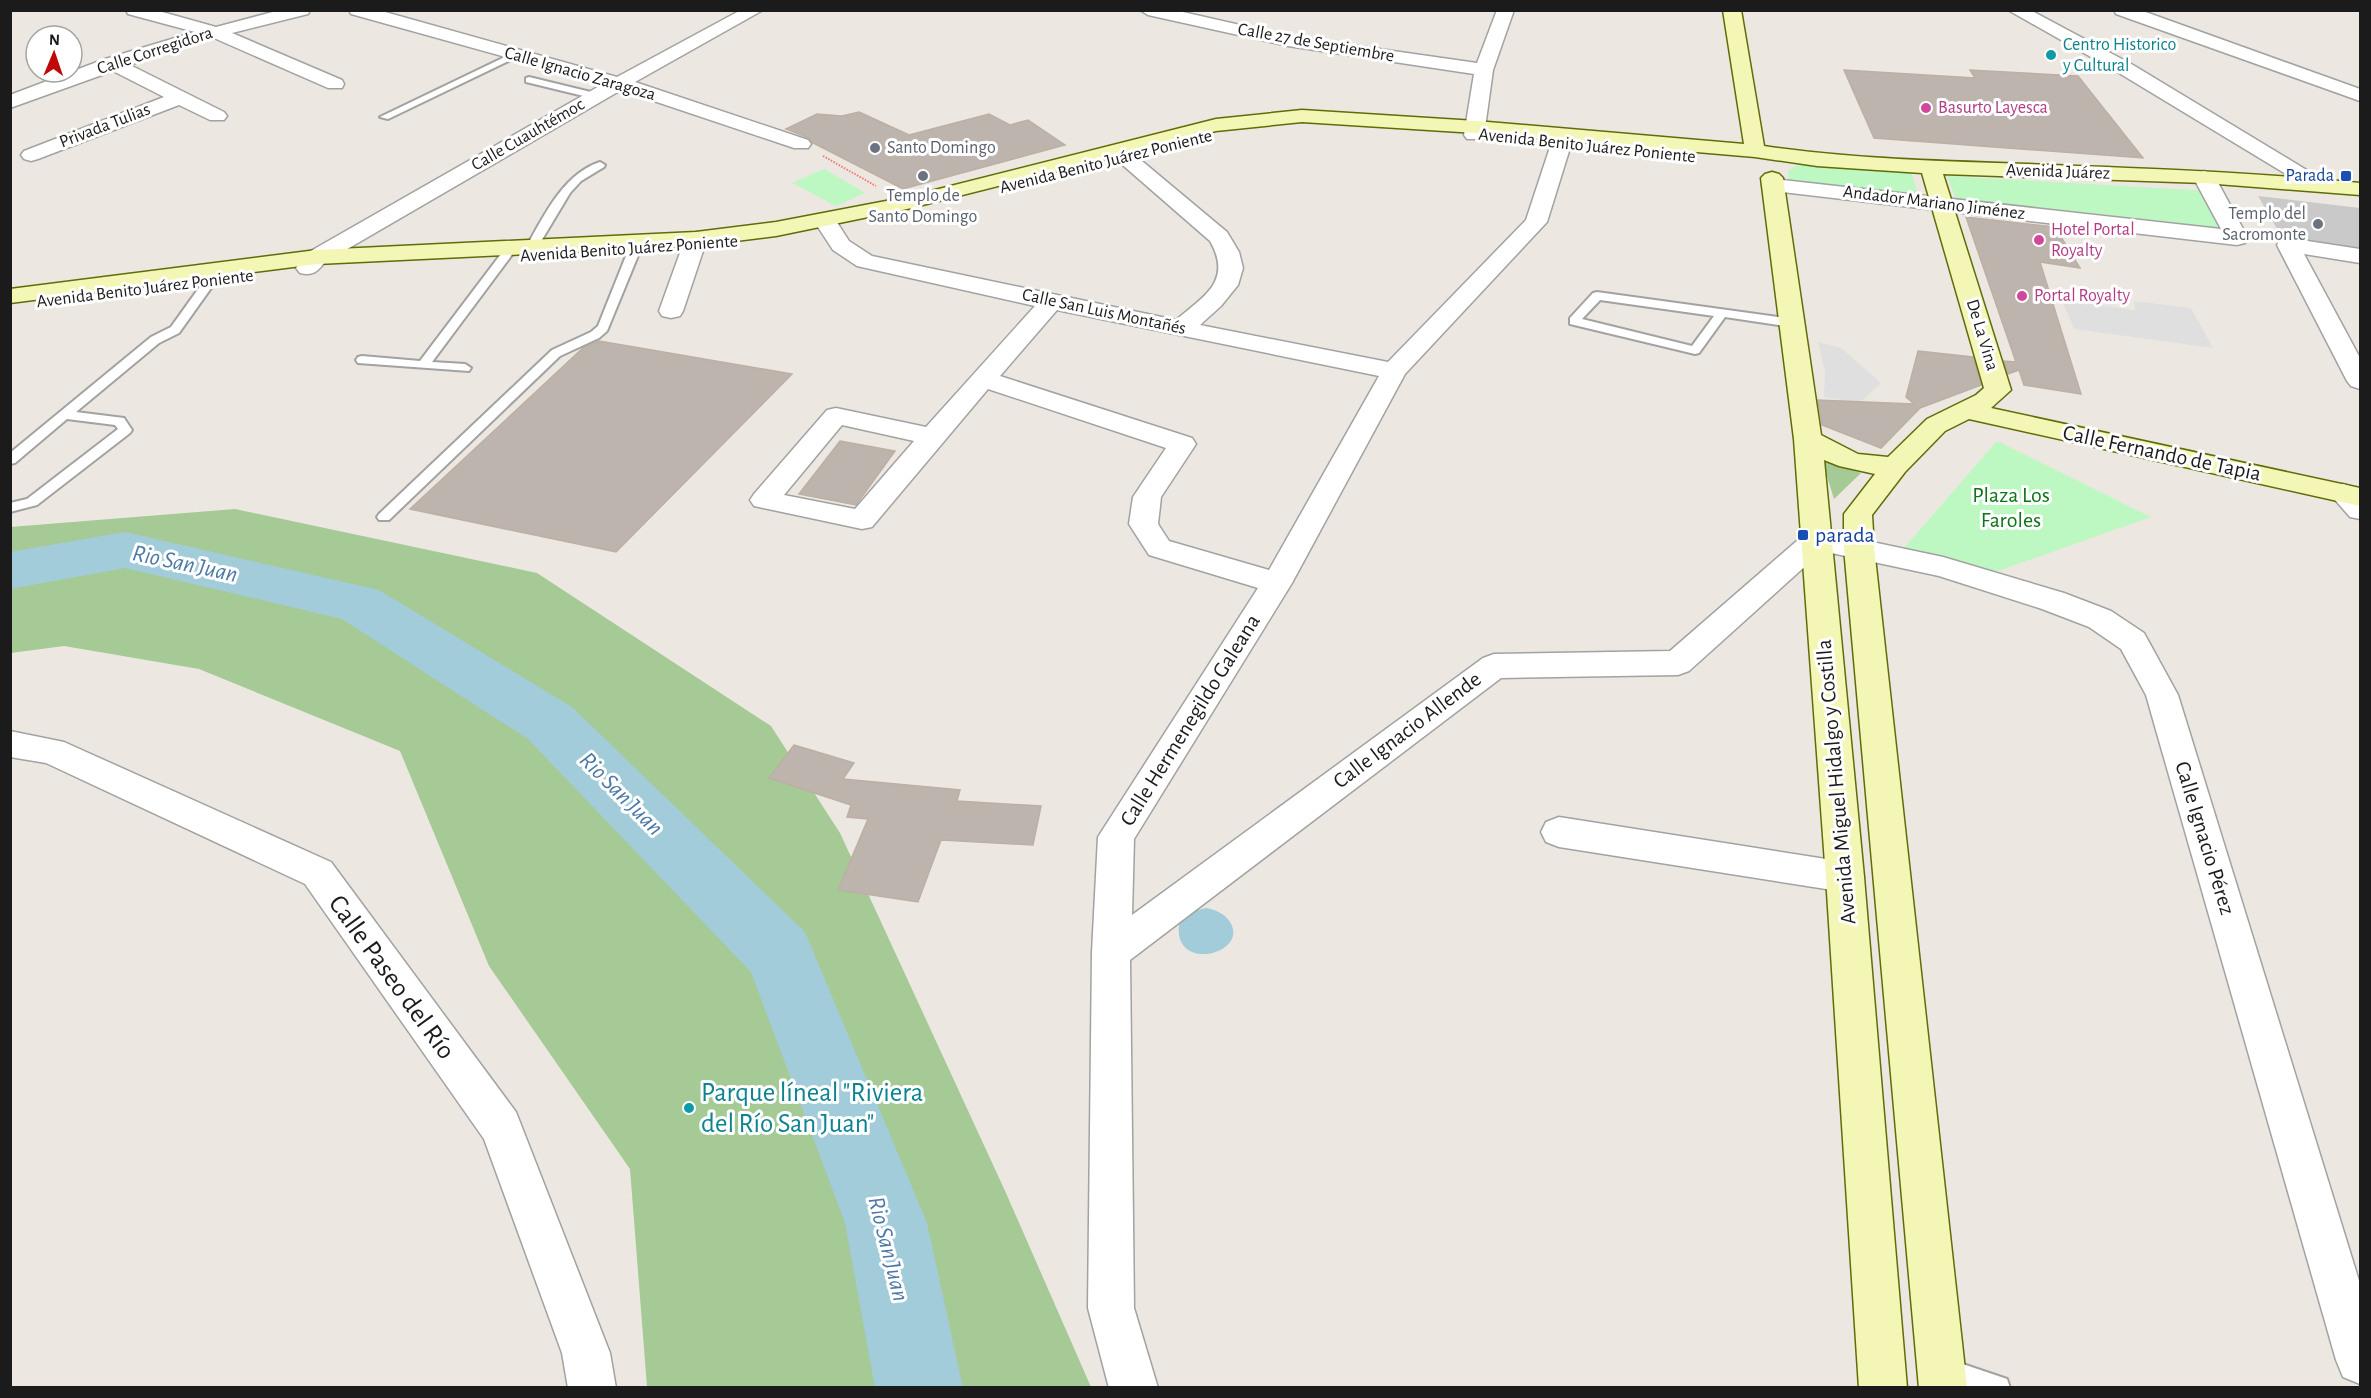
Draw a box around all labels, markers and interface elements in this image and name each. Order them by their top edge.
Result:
street label: Calle 27 de Septiembre [1236,20,1396,66]
north arrow [24,24,84,84]
street label: Calle Corregidora [95,24,215,78]
text: N [49,32,60,48]
place label: Centro Historico y Cultural [2062,36,2177,75]
street label: Calle Ignacio Zaragoza [502,44,658,104]
marker: Centro Historico y Cultural [2044,48,2058,62]
street label: Calle Cuauhtémoc [469,95,588,175]
place label: Basurto Layesca [1938,99,2048,117]
street label: Privada Tulias [57,100,153,152]
marker: Basurto Layesca [1919,101,1933,115]
street label: Avenida Benito Juárez Poniente [1478,126,1696,166]
street label: Avenida Benito Juárez Poniente [998,127,1214,197]
place label: Santo Domingo [887,139,996,157]
marker: Santo Domingo [868,141,882,155]
street label: Avenida Juárez [2006,161,2110,183]
place label: Parada [2285,167,2334,185]
marker: Templo de Santo Domingo [916,169,930,183]
marker: Parada [2339,169,2353,183]
street label: Andador Mariano Jiménez [1842,183,2026,223]
place label: Templo de Santo Domingo [869,187,978,226]
place label: Templo del Sacromonte [2222,205,2306,244]
marker: Templo del Sacromonte [2311,217,2325,231]
place label: Hotel Portal Royalty [2051,221,2135,260]
street label: Avenida Benito Juárez Poniente [520,232,738,266]
marker: Hotel Portal Royalty [2032,233,2046,247]
street label: Avenida Benito Juárez Poniente [36,267,254,311]
street label: Calle San Luis Montañés [1020,286,1188,338]
place label: Portal Royalty [2034,287,2130,305]
marker: Portal Royalty [2015,289,2029,303]
street label: De La Vina [1963,297,2001,373]
street label: Calle Fernando de Tapia [2061,421,2263,485]
park label: Plaza Los Faroles [1972,484,2050,531]
place label: parada [1815,524,1875,546]
marker: parada [1796,528,1810,542]
water label: Rio San Juan [130,541,240,587]
street label: Calle Hermenegildo Galeana [1116,610,1264,830]
street label: Avenida Miguel Hidalgo y Costilla [1813,639,1859,925]
street label: Calle Ignacio Allende [1329,667,1485,793]
water label: Rio San Juan [575,748,667,840]
street label: Calle Ignacio Pérez [2171,759,2239,917]
street label: Calle Paseo del Río [324,890,460,1064]
place label: Parque líneal "Riviera del Río San Juan" [701,1079,923,1137]
marker: Parque líneal "Riviera del Río San Juan" [682,1101,696,1115]
water label: Rio San Juan [863,1194,913,1304]

